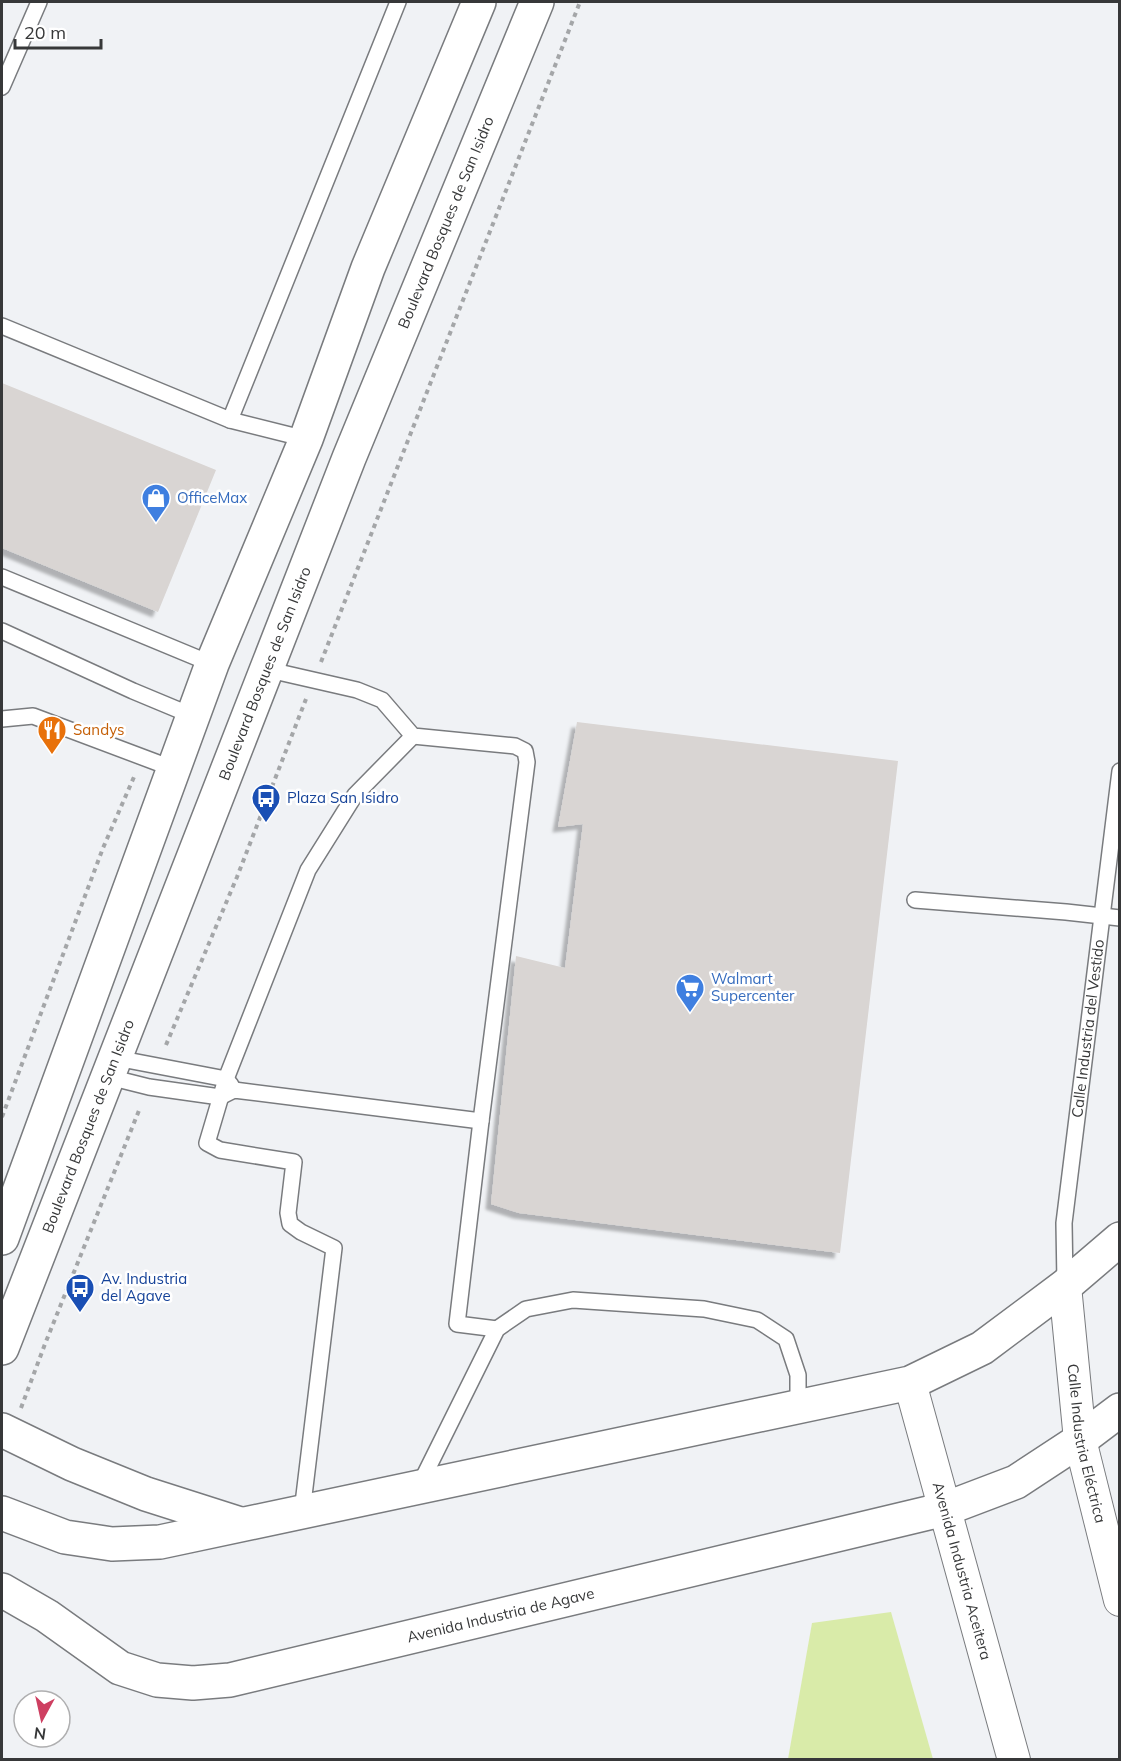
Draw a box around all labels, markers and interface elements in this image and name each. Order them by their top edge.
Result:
scale bar [15,12,100,50]
text: 20 m [24,21,66,44]
street label: Boulevard Bosques de San Isidro [393,113,498,331]
shop icon: OfficeMax [140,482,172,524]
place label: OfficeMax [177,488,247,507]
street label: Boulevard Bosques de San Isidro [214,564,315,783]
restaurant icon: Sandys [36,714,68,756]
place label: Sandys [73,720,124,739]
bus stop icon: Plaza San Isidro [250,782,282,824]
place label: Plaza San Isidro [287,788,399,807]
street label: Calle Industria del Vestido [1067,938,1108,1119]
place label: Walmart Supercenter [711,969,795,1005]
supermarket icon: Walmart Supercenter [674,972,706,1014]
street label: Boulevard Bosques de San Isidro [38,1017,138,1236]
place label: Av. Industria del Agave [101,1269,187,1305]
bus stop icon: Av. Industria del Agave [64,1272,96,1314]
street label: Calle Industria Eléctrica [1064,1363,1110,1525]
street label: Avenida Industria Aceitera [929,1480,996,1662]
street label: Avenida Industria de Agave [405,1583,596,1646]
north arrow [12,1689,72,1749]
text: N [33,1723,47,1745]

